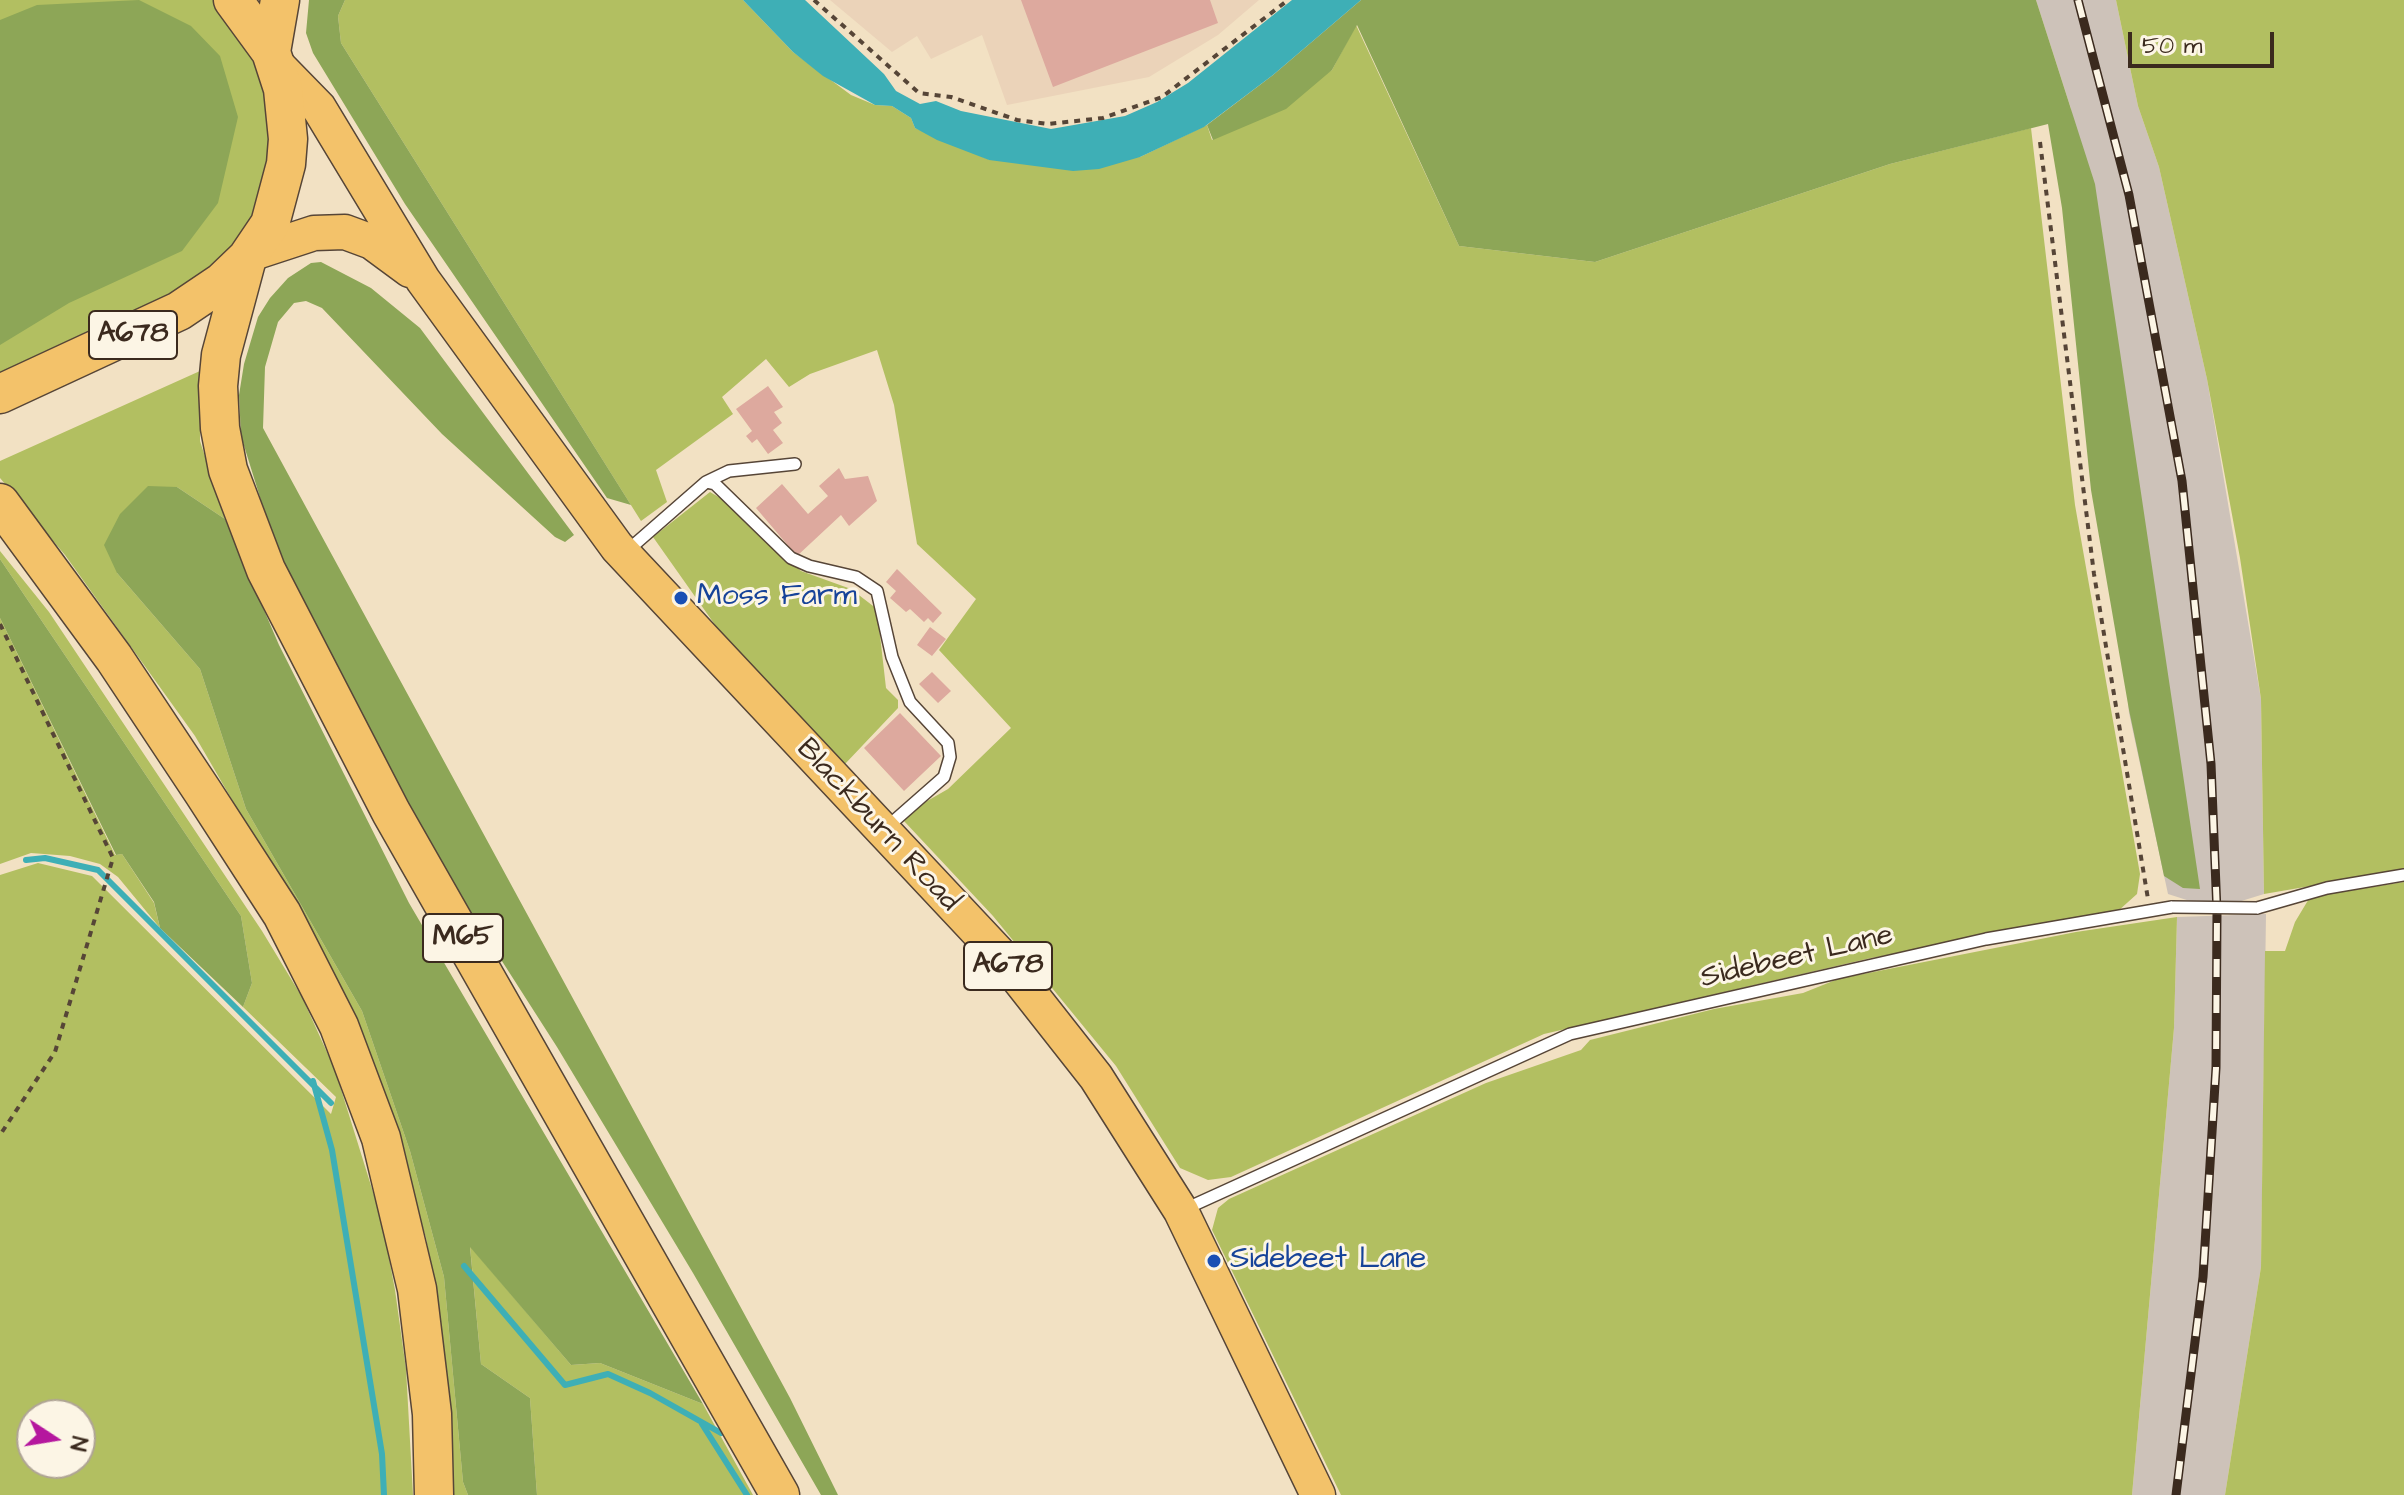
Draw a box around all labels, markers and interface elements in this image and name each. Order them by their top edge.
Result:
scale bar [2132,16,2278,66]
text: 50 m [2142,29,2202,63]
road number: A678 [89,311,177,359]
place label: Moss Farm [697,580,857,616]
marker: Moss Farm [672,589,690,607]
street label: Blackburn Road [788,732,966,920]
road number: M65 [423,914,503,962]
street label: Sidebeet Lane [1697,918,1897,998]
road number: A678 [964,942,1052,990]
place label: Sidebeet Lane [1230,1243,1426,1279]
marker: Sidebeet Lane [1205,1252,1223,1270]
north arrow [16,1399,96,1479]
text: N [61,1434,95,1454]

